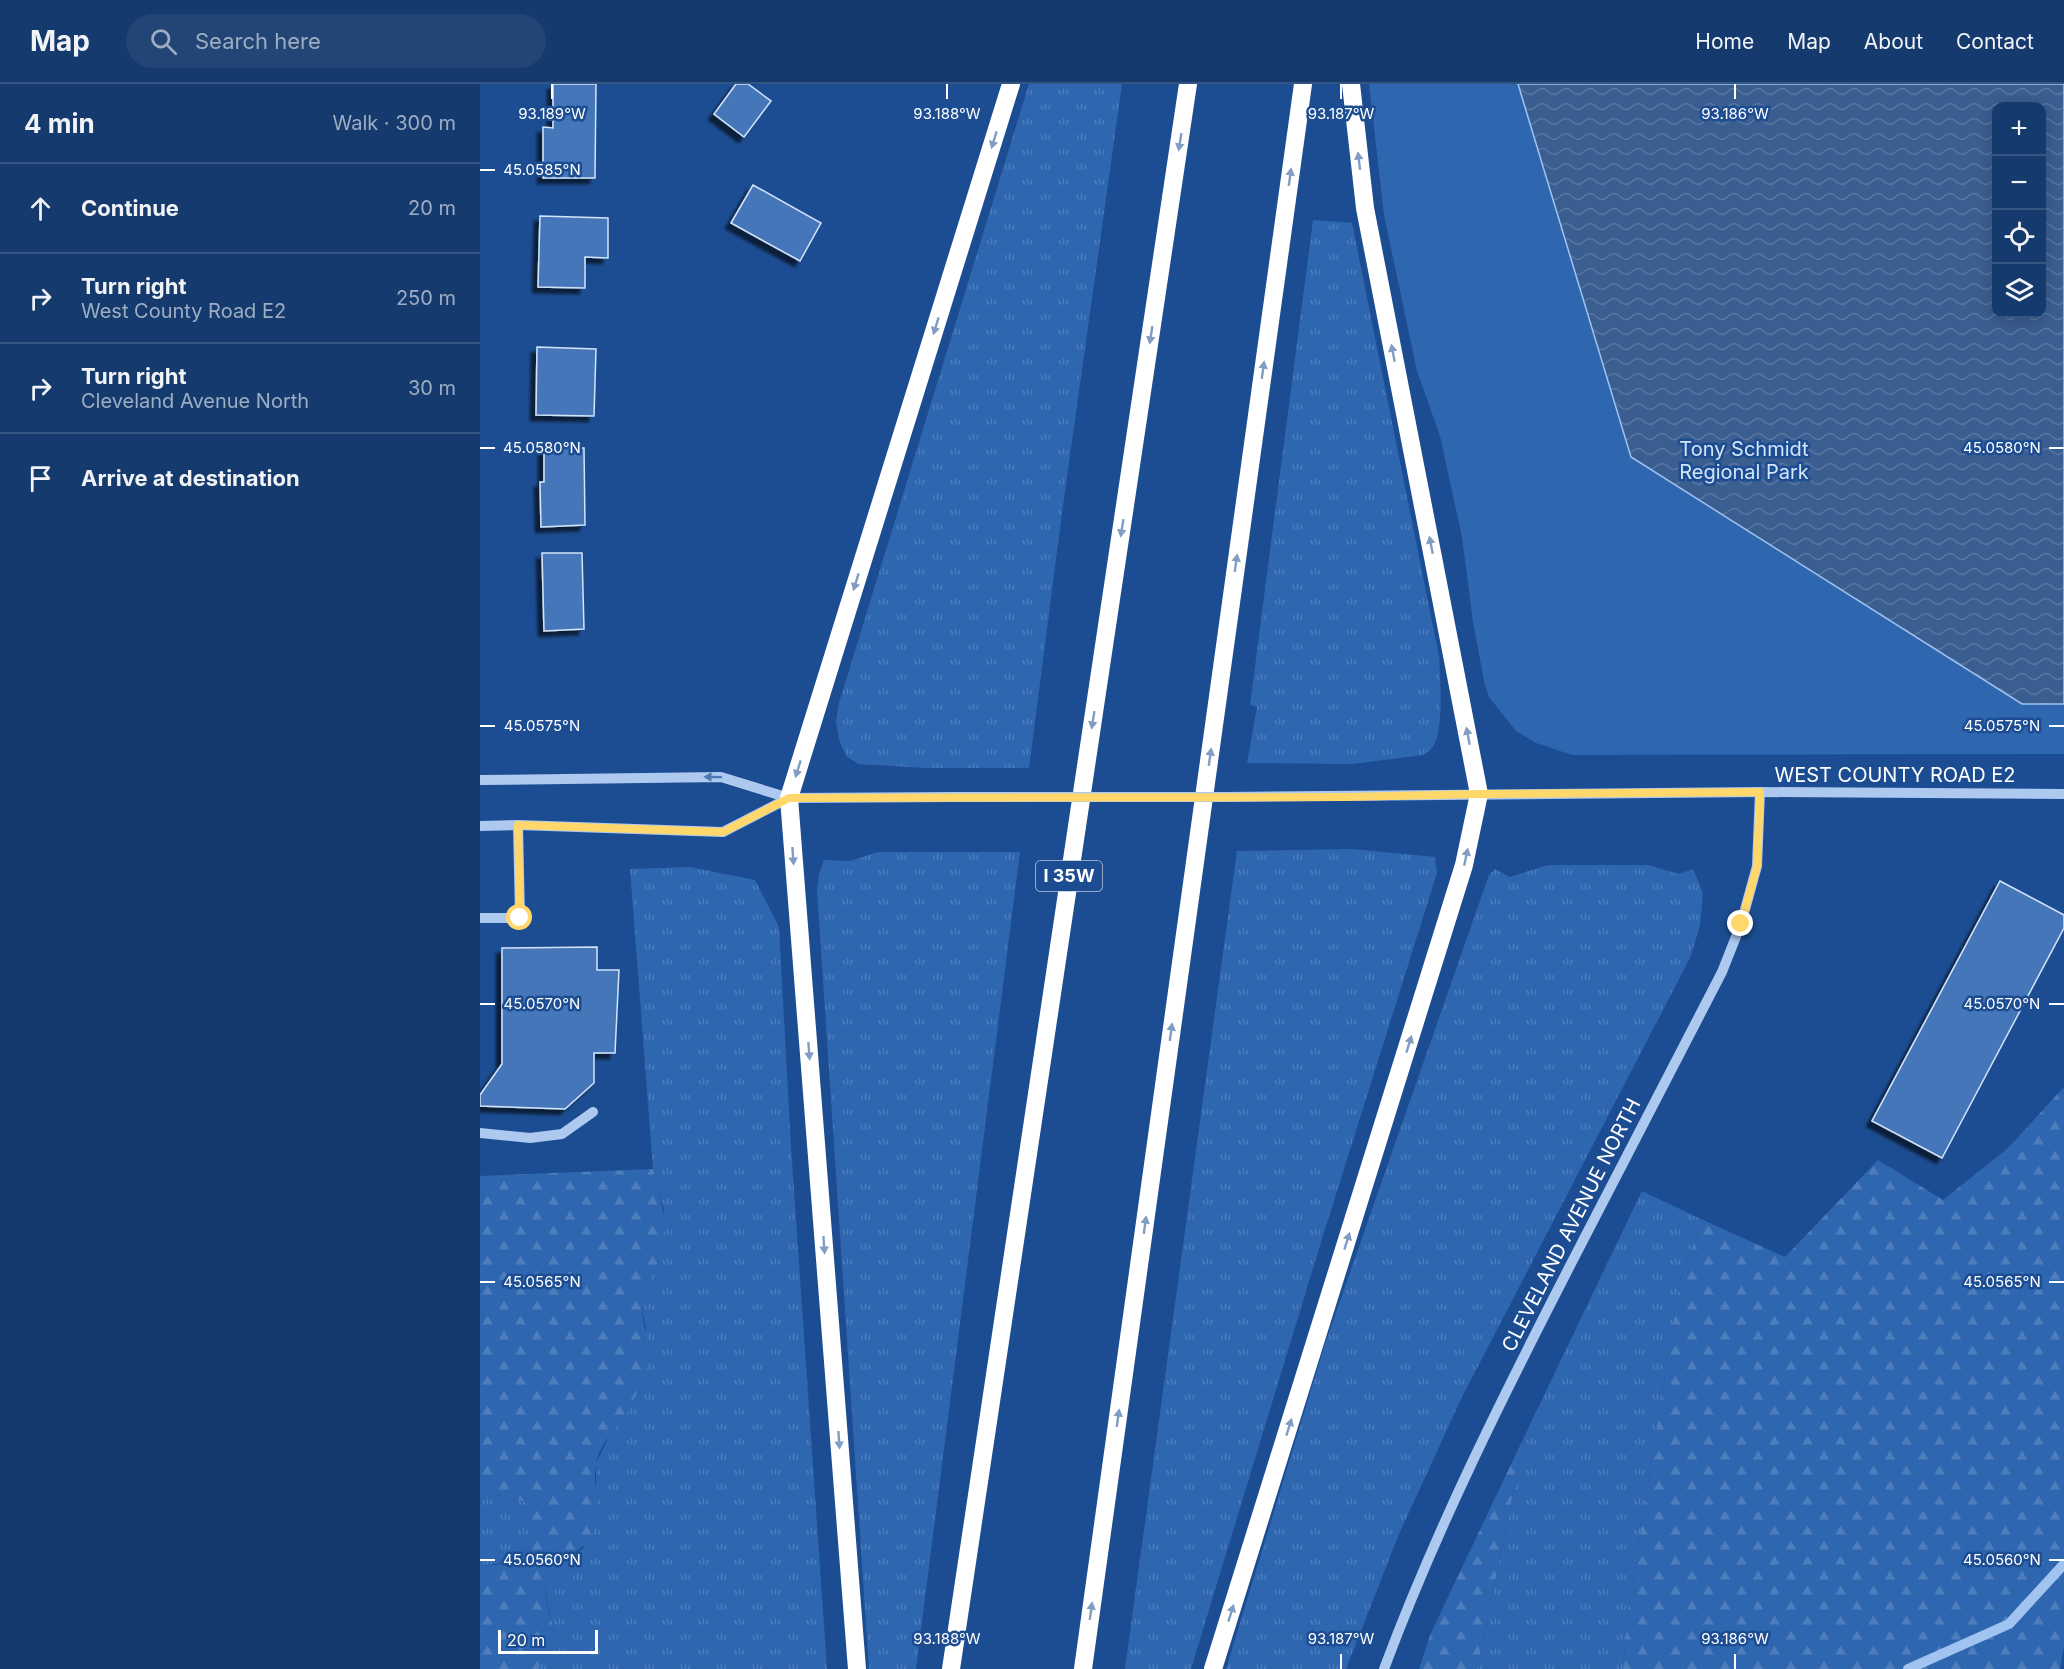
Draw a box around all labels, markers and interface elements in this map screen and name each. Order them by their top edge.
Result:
search box [126,14,546,68]
text: Map [30,24,90,58]
icon: search [147,25,180,58]
text: Search here [195,28,321,54]
text: Home [1695,29,1754,54]
text: Map [1787,29,1831,54]
text: About [1864,29,1923,54]
text: Contact [1956,29,2034,54]
map controls [1992,102,2046,318]
button: + [1992,102,2046,156]
text: 93.189°W [518,104,586,123]
text: 93.188°W [913,104,981,123]
text: 93.187°W [1308,104,1375,123]
text: 93.186°W [1701,104,1769,123]
text: 4 min [24,108,95,139]
text: Walk · 300 m [333,111,456,135]
one-way arrow [989,131,998,149]
one-way arrow [1175,132,1184,151]
one-way arrow [1355,152,1364,171]
button: − [1992,156,2046,210]
text: 45.0585°N [503,160,581,179]
one-way arrow [1286,168,1295,187]
icon: ahead [24,192,57,225]
text: Continue [81,195,179,221]
text: 20 m [408,196,456,220]
button: locate [1992,210,2046,264]
button: layers [1992,264,2046,318]
text: Turn right [81,273,187,299]
icon: right [24,282,57,315]
text: 250 m [396,286,456,310]
text: West County Road E2 [81,299,286,323]
one-way arrow [931,317,940,335]
one-way arrow [1146,325,1155,344]
one-way arrow [1388,344,1397,363]
one-way arrow [1259,361,1268,380]
text: Turn right [81,363,187,389]
icon: right [24,372,57,405]
text: 30 m [408,376,456,400]
text: Cleveland Avenue North [81,389,309,413]
park label: Tony Schmidt Regional Park [1679,437,1809,484]
text: 45.0580°N [503,438,581,457]
text: 45.0580°N [1963,438,2041,457]
icon: arrive [24,462,57,495]
text: Arrive at destination [81,465,300,491]
one-way arrow [1117,518,1126,537]
one-way arrow [1426,535,1435,554]
one-way arrow [1232,554,1241,573]
one-way arrow [851,573,860,591]
one-way arrow [1088,711,1097,730]
text: 45.0575°N [504,716,580,735]
text: 45.0575°N [1964,716,2040,735]
one-way arrow [1463,726,1472,745]
one-way arrow [1205,747,1214,766]
one-way arrow [793,760,802,778]
street label: WEST COUNTY ROAD E2 [1774,763,2016,787]
one-way arrow [703,772,722,782]
one-way arrow [789,847,798,866]
one-way arrow [1462,847,1471,866]
road number: I 35W [1036,861,1102,891]
route start [506,904,532,930]
route end [1727,910,1753,936]
text: 45.0570°N [504,994,580,1013]
text: 45.0570°N [1964,994,2040,1013]
one-way arrow [1167,1022,1176,1041]
one-way arrow [1404,1035,1414,1053]
one-way arrow [804,1041,813,1060]
street label: CLEVELAND AVENUE NORTH [1497,1094,1645,1356]
one-way arrow [1140,1215,1149,1234]
one-way arrow [1343,1232,1352,1250]
one-way arrow [819,1236,829,1255]
text: 45.0565°N [503,1272,581,1291]
text: 45.0565°N [1963,1272,2041,1291]
one-way arrow [1113,1408,1122,1427]
one-way arrow [1285,1418,1294,1436]
one-way arrow [834,1430,844,1449]
text: 45.0560°N [503,1550,581,1569]
text: 45.0560°N [1963,1550,2041,1569]
one-way arrow [1086,1601,1096,1620]
one-way arrow [1227,1604,1236,1622]
scale bar [498,1627,598,1654]
text: 93.188°W [913,1629,981,1648]
text: 93.187°W [1308,1629,1375,1648]
text: 93.186°W [1701,1629,1769,1648]
text: 20 m [507,1630,545,1650]

